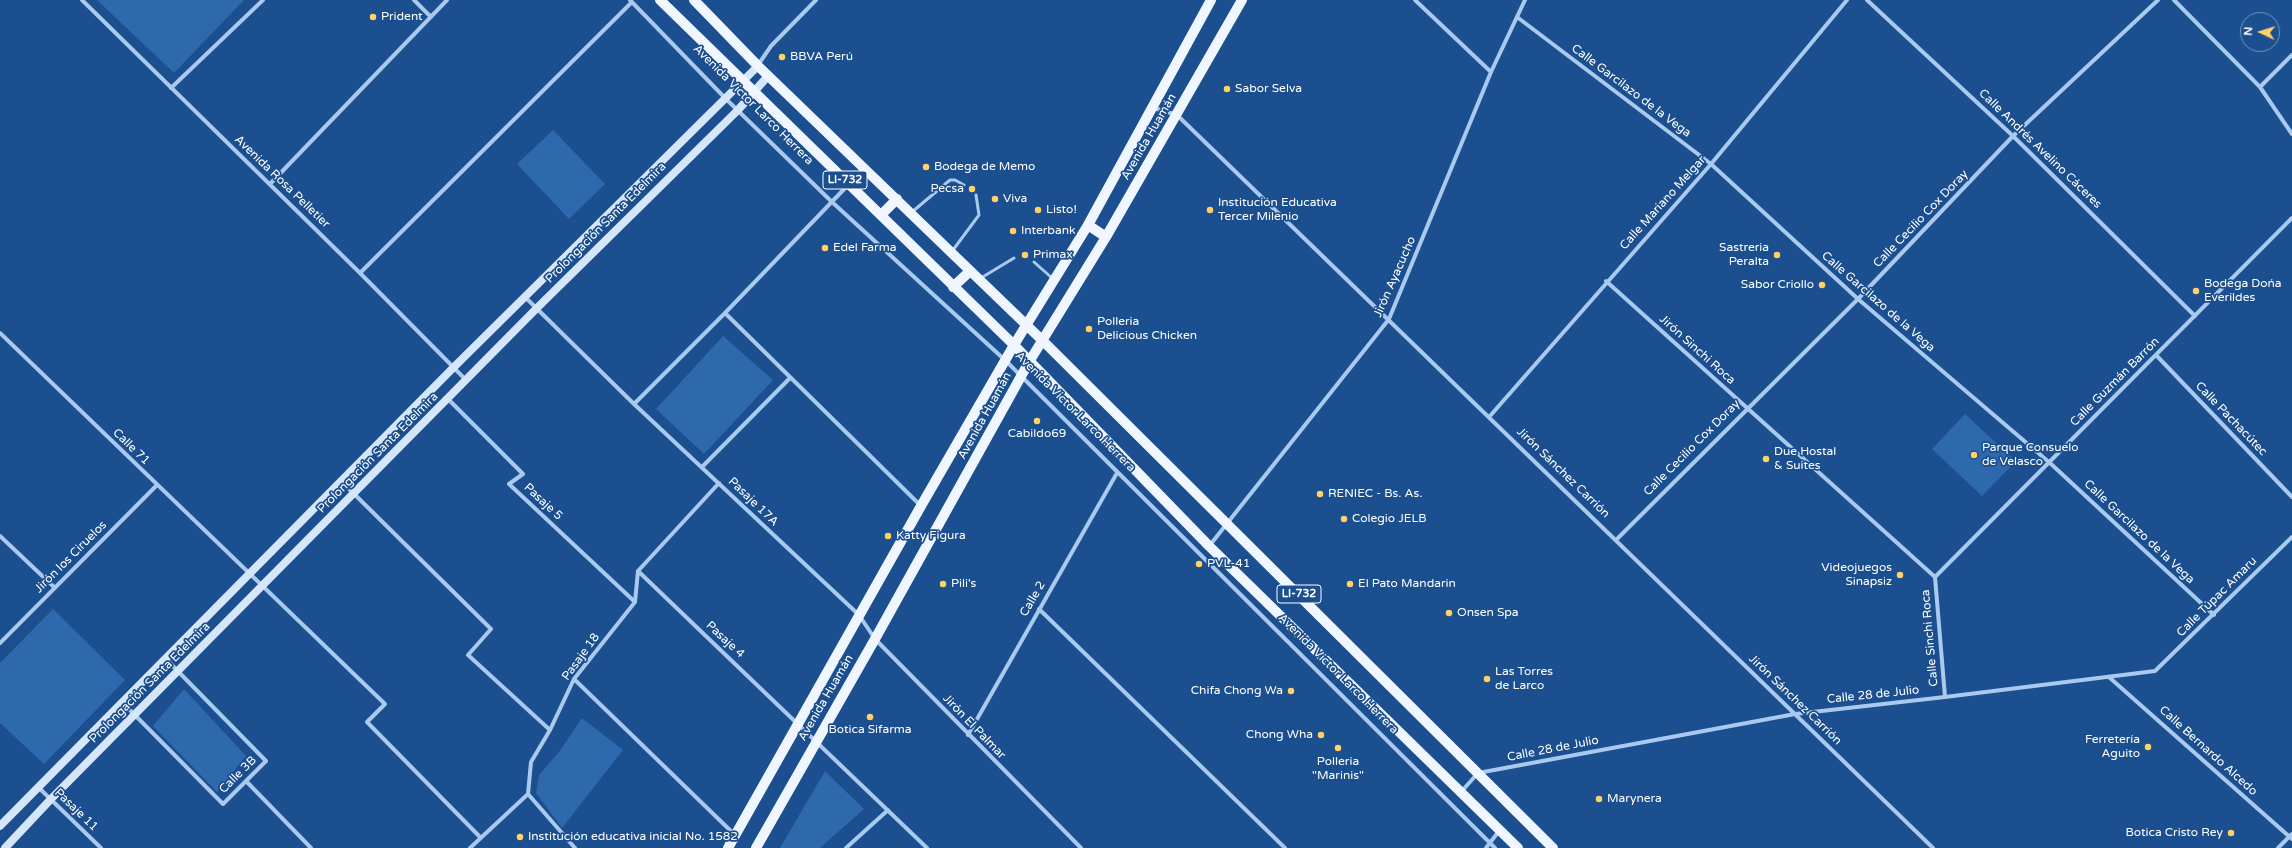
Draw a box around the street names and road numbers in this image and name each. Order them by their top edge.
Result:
street label: Calle Garcilazo de la Vega [1568,41,1694,141]
street label: Avenida Víctor Larco Herrera [690,42,816,168]
street label: Calle Andrés Avelino Cáceres [1976,86,2104,212]
street label: Avenida Huamán [1118,91,1180,183]
street label: Avenida Rosa Pelletier [231,133,333,231]
street label: Calle Mariano Melgar [1617,153,1709,253]
street label: Prolongación Santa Edelmira [543,160,669,286]
street label: Calle Cecilio Cox Doray [1871,167,1971,271]
road number: LI-732 [823,171,867,189]
street label: Jirón Ayacucho [1371,234,1419,320]
street label: Calle Garcilazo de la Vega [1818,249,1938,355]
street label: Jirón Sinchi Roca [1656,312,1738,388]
street label: Calle Guzmán Barrón [2067,334,2163,430]
street label: Avenida Víctor Larco Herrera [1012,349,1138,475]
street label: Avenida Huamán [955,370,1015,462]
street label: Calle Pachacútec [2192,379,2270,459]
street label: Prolongación Santa Edelmira [315,390,441,516]
street label: Calle Cecilio Cox Doray [1641,397,1743,499]
street label: Jirón Sánchez Carrión [1514,425,1612,521]
street label: Calle 71 [109,426,153,468]
street label: Pasaje 17A [725,475,781,529]
street label: Calle Garcilazo de la Vega [2081,477,2197,587]
street label: Pasaje 5 [521,481,565,523]
street label: Jirón los Ciruelos [32,518,110,596]
street label: Calle Túpac Amaru [2174,554,2260,640]
street label: Calle 2 [1017,579,1049,619]
road number: LI-732 [1277,585,1321,603]
street label: Calle Sinchi Roca [1919,589,1941,687]
street label: Avenida Víctor Larco Herrera [1275,611,1401,737]
street label: Pasaje 4 [703,619,747,661]
street label: Prolongación Santa Edelmira [87,620,213,746]
street label: Pasaje 18 [559,631,603,683]
street label: Avenida Huamán [795,652,857,744]
street label: Jirón Sánchez Carrión [1746,652,1844,748]
street label: Calle 28 de Julio [1826,683,1920,707]
street label: Jirón El Palmar [940,692,1008,762]
street label: Calle Bernardo Alcedo [2156,703,2260,799]
street label: Calle 28 de Julio [1506,733,1600,765]
street label: Calle 3B [216,753,260,797]
street label: Pasaje 11 [51,786,101,834]

